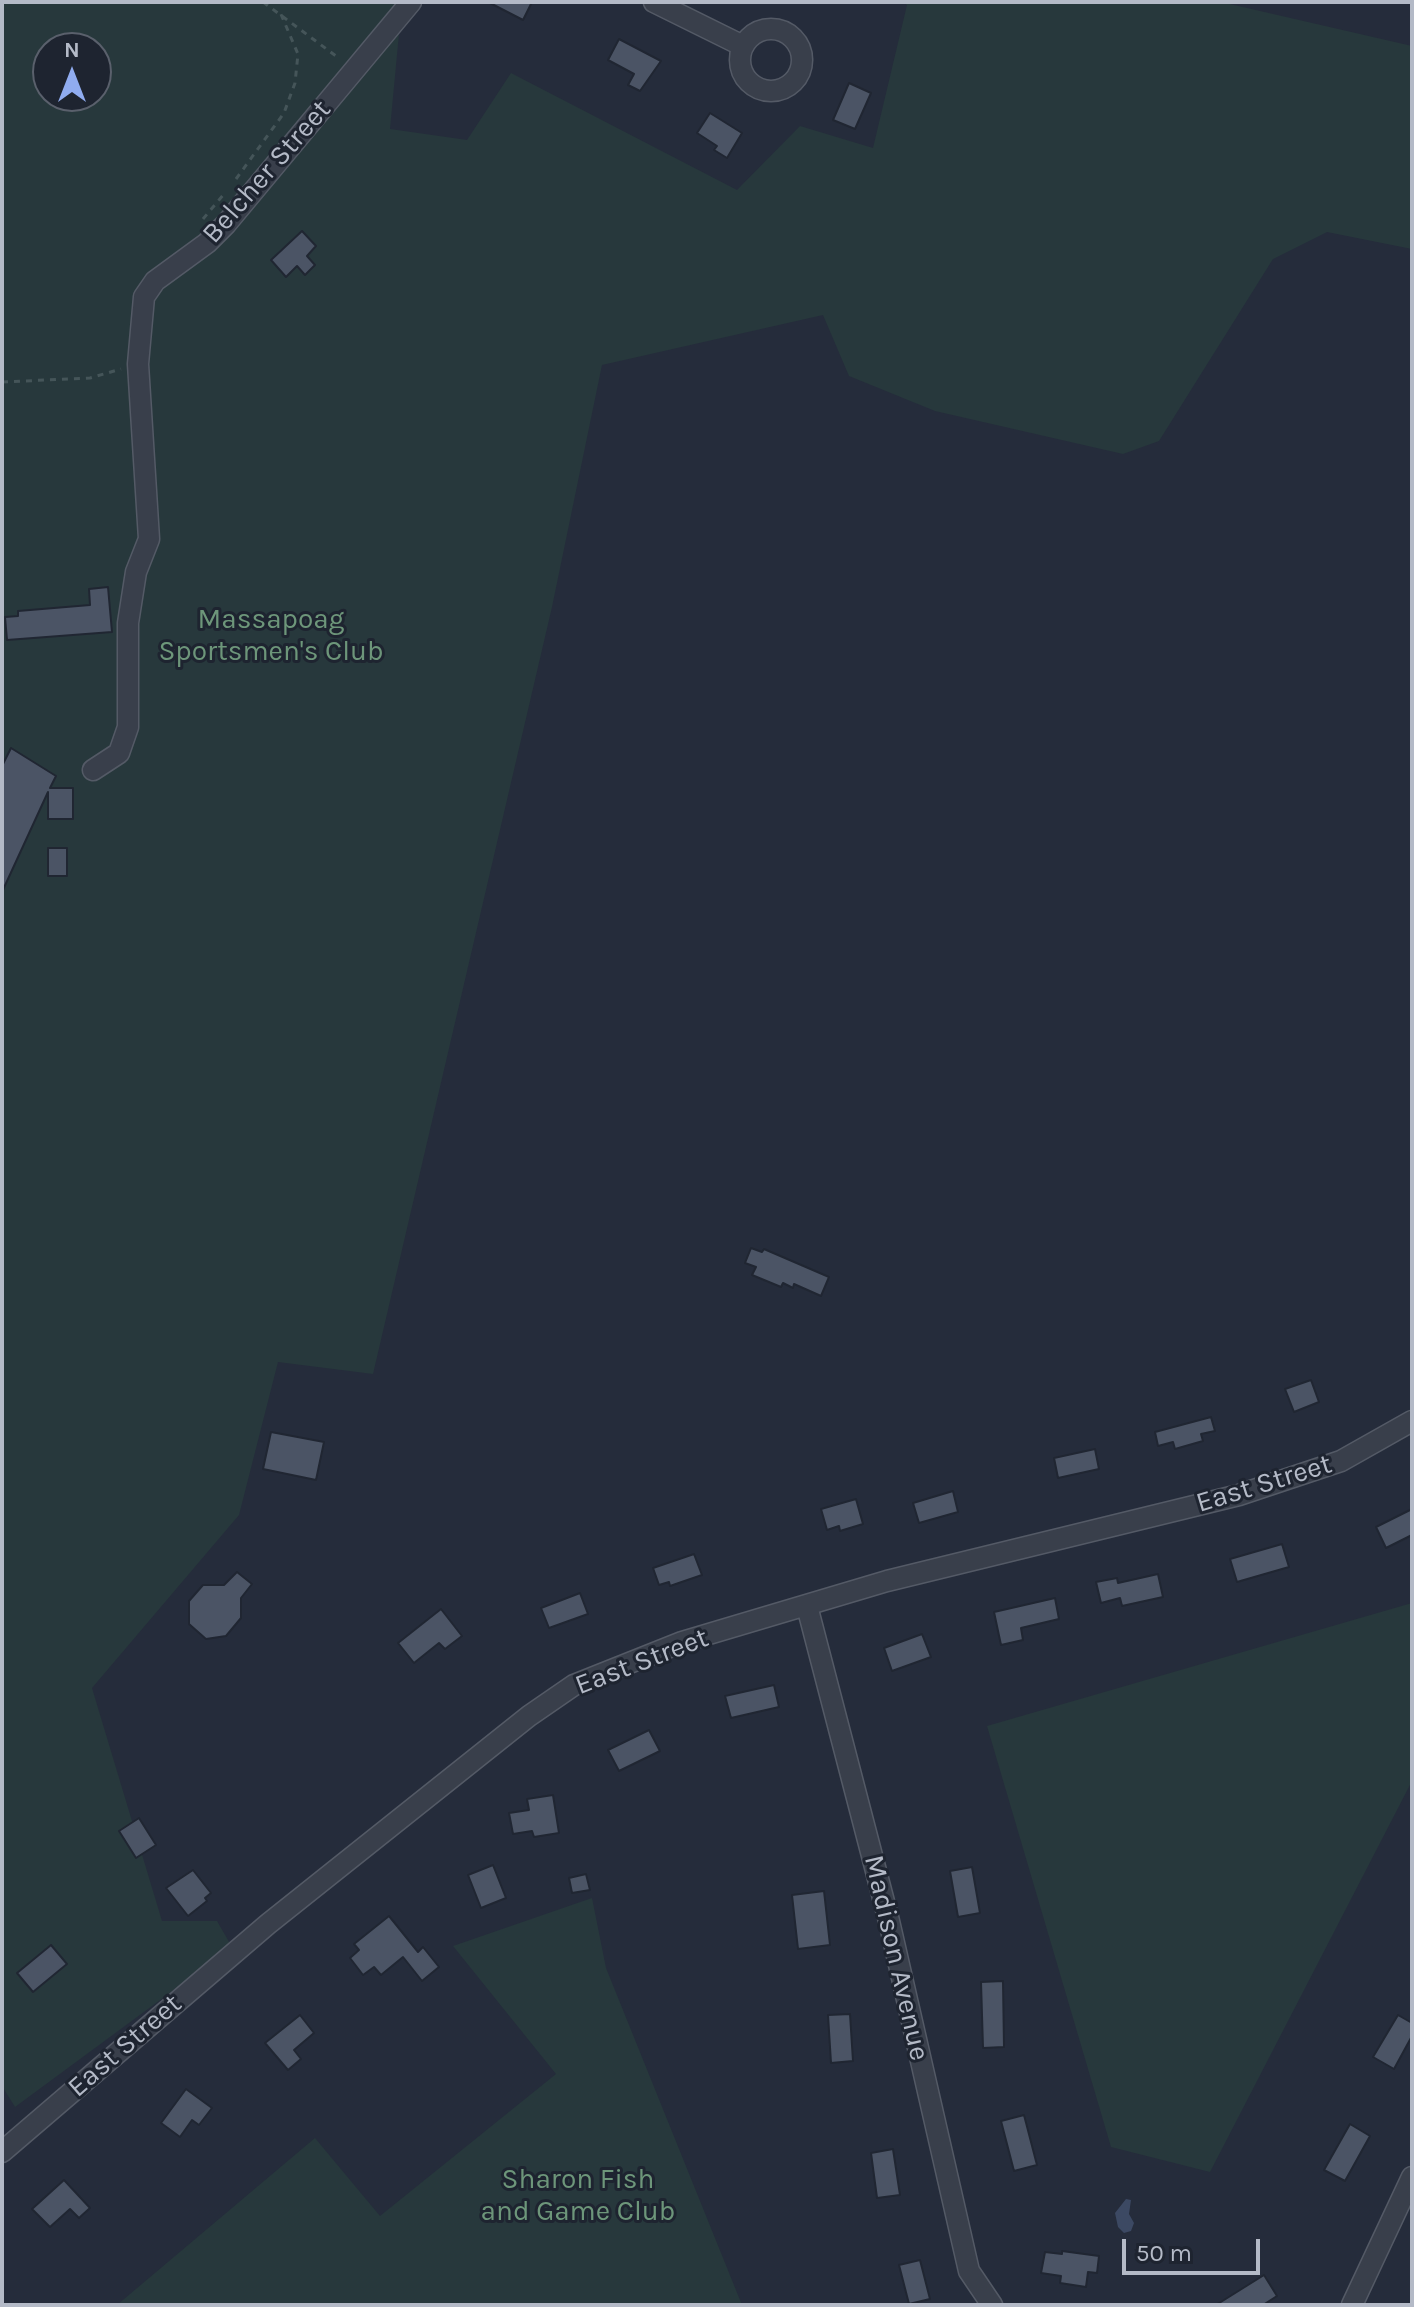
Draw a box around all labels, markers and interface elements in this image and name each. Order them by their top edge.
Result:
north arrow [32,32,112,112]
text: N [64,37,80,63]
street label: Belcher Street [196,93,338,251]
park label: Massapoag Sportsmen's Club [158,603,384,669]
street label: East Street [1192,1447,1336,1521]
street label: East Street [571,1621,713,1703]
street label: Madison Avenue [856,1852,936,2064]
street label: East Street [61,1987,189,2105]
park label: Sharon Fish and Game Club [481,2163,675,2229]
scale bar [1126,2223,1264,2273]
text: 50 m [1136,2239,1192,2267]

